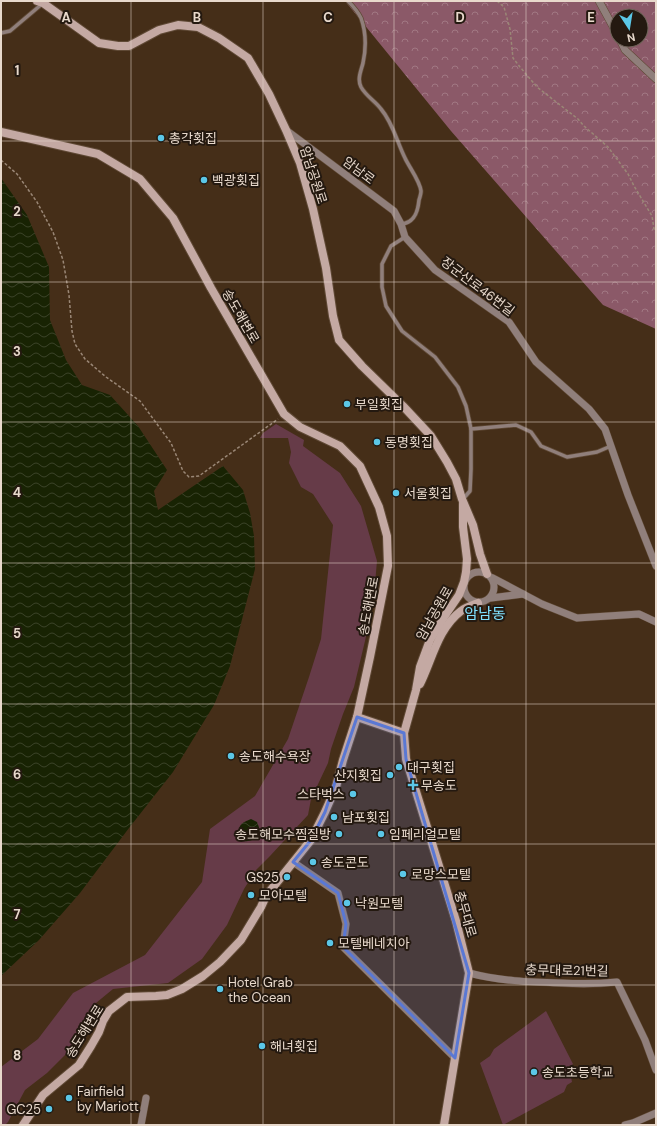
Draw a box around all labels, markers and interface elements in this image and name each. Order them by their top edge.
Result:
north arrow [609,8,649,48]
text: A [61,9,71,26]
text: B [193,9,201,26]
text: C [323,9,333,26]
text: D [455,9,465,26]
text: E [587,9,595,26]
text: N [626,30,636,45]
text: 1 [15,62,19,79]
place label: 총각횟집 [169,130,217,147]
marker: 총각횟집 [156,133,166,143]
street label: 암남공원로 [296,144,331,206]
street label: 암남로 [339,153,378,188]
place label: 백광횟집 [212,172,260,189]
marker: 백광횟집 [199,175,209,185]
text: 2 [13,203,21,220]
street label: 장군산로46번길 [438,253,518,320]
street label: 송도해변로 [218,286,263,346]
text: 3 [13,343,21,360]
place label: 부일횟집 [355,396,403,413]
marker: 부일횟집 [342,399,352,409]
place label: 동명횟집 [385,434,433,451]
marker: 동명횟집 [372,437,382,447]
text: 4 [13,484,21,501]
place label: 서울횟집 [404,485,452,502]
marker: 서울횟집 [391,488,401,498]
street label: 송도해변로 [354,575,383,637]
street label: 암남공원로 [412,583,457,643]
district label: 암남동 [464,604,506,624]
text: 5 [13,625,21,642]
place label: 송도해수욕장 [239,748,311,765]
marker: 송도해수욕장 [226,751,236,761]
place label: 대구횟집 [407,759,455,776]
marker: 대구횟집 [394,762,404,772]
text: 6 [13,766,21,783]
place label: 산지횟집 [334,767,382,784]
marker: 산지횟집 [385,770,395,780]
place label: 무송도 [421,777,457,794]
marker: 무송도 [408,780,418,790]
place label: 스타벅스 [297,786,345,803]
marker: 스타벅스 [348,789,358,799]
place label: 남포횟집 [342,809,390,826]
marker: 남포횟집 [329,812,339,822]
place label: 송도해모수찜질방 [235,826,331,843]
place label: 임페리얼모텔 [389,826,461,843]
marker: 송도해모수찜질방 [334,829,344,839]
marker: 임페리얼모텔 [376,829,386,839]
place label: 송도콘도 [321,854,369,871]
marker: 송도콘도 [308,857,318,867]
place label: 로망스모텔 [411,866,471,883]
place label: GS25 [246,869,279,886]
marker: 로망스모텔 [398,869,408,879]
marker: GS25 [282,872,292,882]
place label: 모아모텔 [259,887,307,904]
street label: 충무대로 [451,889,480,940]
marker: 모아모텔 [246,890,256,900]
place label: 낙원모텔 [355,895,403,912]
marker: 낙원모텔 [342,898,352,908]
text: 7 [14,906,21,923]
place label: 모텔베네치아 [338,935,410,952]
marker: 모텔베네치아 [325,938,335,948]
street label: 충무대로21번길 [525,961,609,980]
place label: Hotel Grab the Ocean [228,974,293,1006]
marker: Hotel Grab the Ocean [215,984,225,994]
street label: 송도해변로 [61,1001,107,1061]
place label: 해녀횟집 [270,1038,318,1055]
marker: 해녀횟집 [257,1041,267,1051]
text: 8 [13,1047,21,1064]
place label: 송도초등학교 [542,1064,614,1081]
marker: 송도초등학교 [529,1067,539,1077]
place label: Fairfield by Mariott [77,1083,139,1115]
marker: Fairfield by Mariott [64,1093,74,1103]
place label: GC25 [6,1101,41,1118]
marker: GC25 [44,1104,54,1114]

